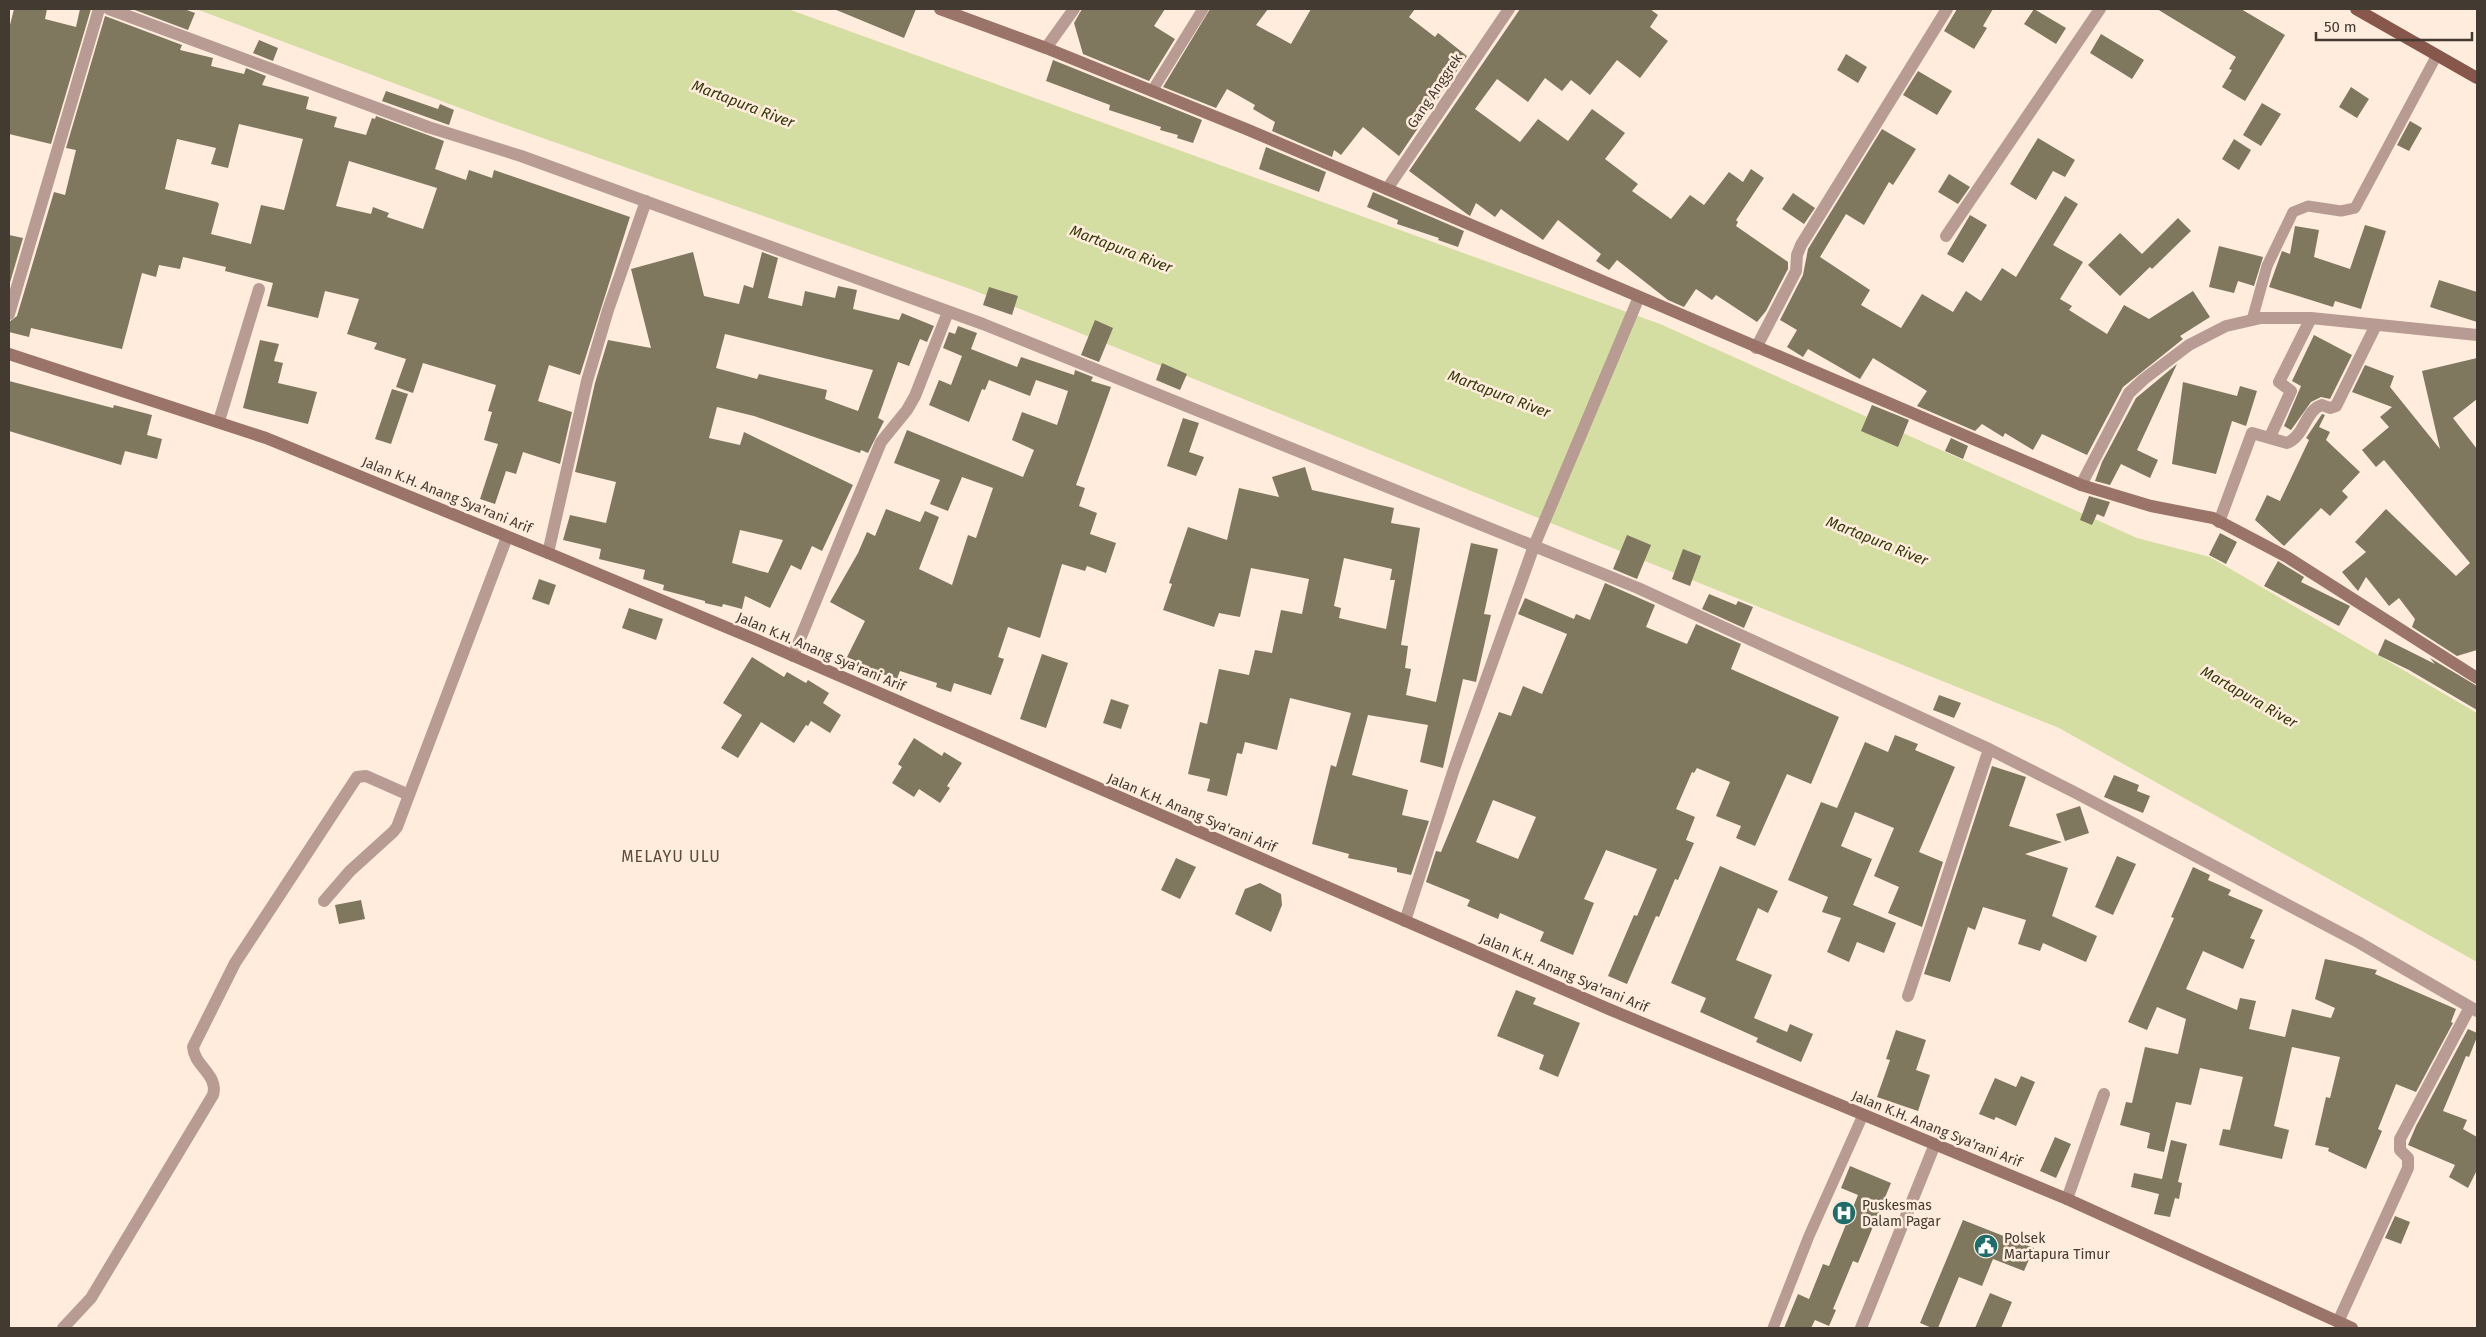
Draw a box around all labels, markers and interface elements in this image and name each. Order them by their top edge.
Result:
scale bar [2316,10,2472,42]
text: 50 m [2324,18,2357,36]
street label: Gang Anggrek [1404,50,1467,131]
water label: Martapura River [689,76,798,132]
water label: Martapura River [1067,221,1176,277]
water label: Martapura River [1445,366,1554,422]
street label: Jalan K.H. Anang Sya'rani Arif [360,453,536,537]
water label: Martapura River [1823,512,1932,570]
street label: Jalan K.H. Anang Sya'rani Arif [734,609,909,696]
water label: Martapura River [2198,662,2301,733]
street label: Jalan K.H. Anang Sya'rani Arif [1105,770,1280,857]
district label: MELAYU ULU [621,847,721,866]
street label: Jalan K.H. Anang Sya'rani Arif [1477,930,1652,1017]
street label: Jalan K.H. Anang Sya'rani Arif [1850,1087,2026,1171]
place label: Puskesmas Dalam Pagar [1862,1197,1941,1230]
hospital icon: Puskesmas Dalam Pagar [1831,1200,1857,1226]
place label: Polsek Martapura Timur [2004,1230,2111,1263]
public building icon: Polsek Martapura Timur [1973,1233,1999,1259]

